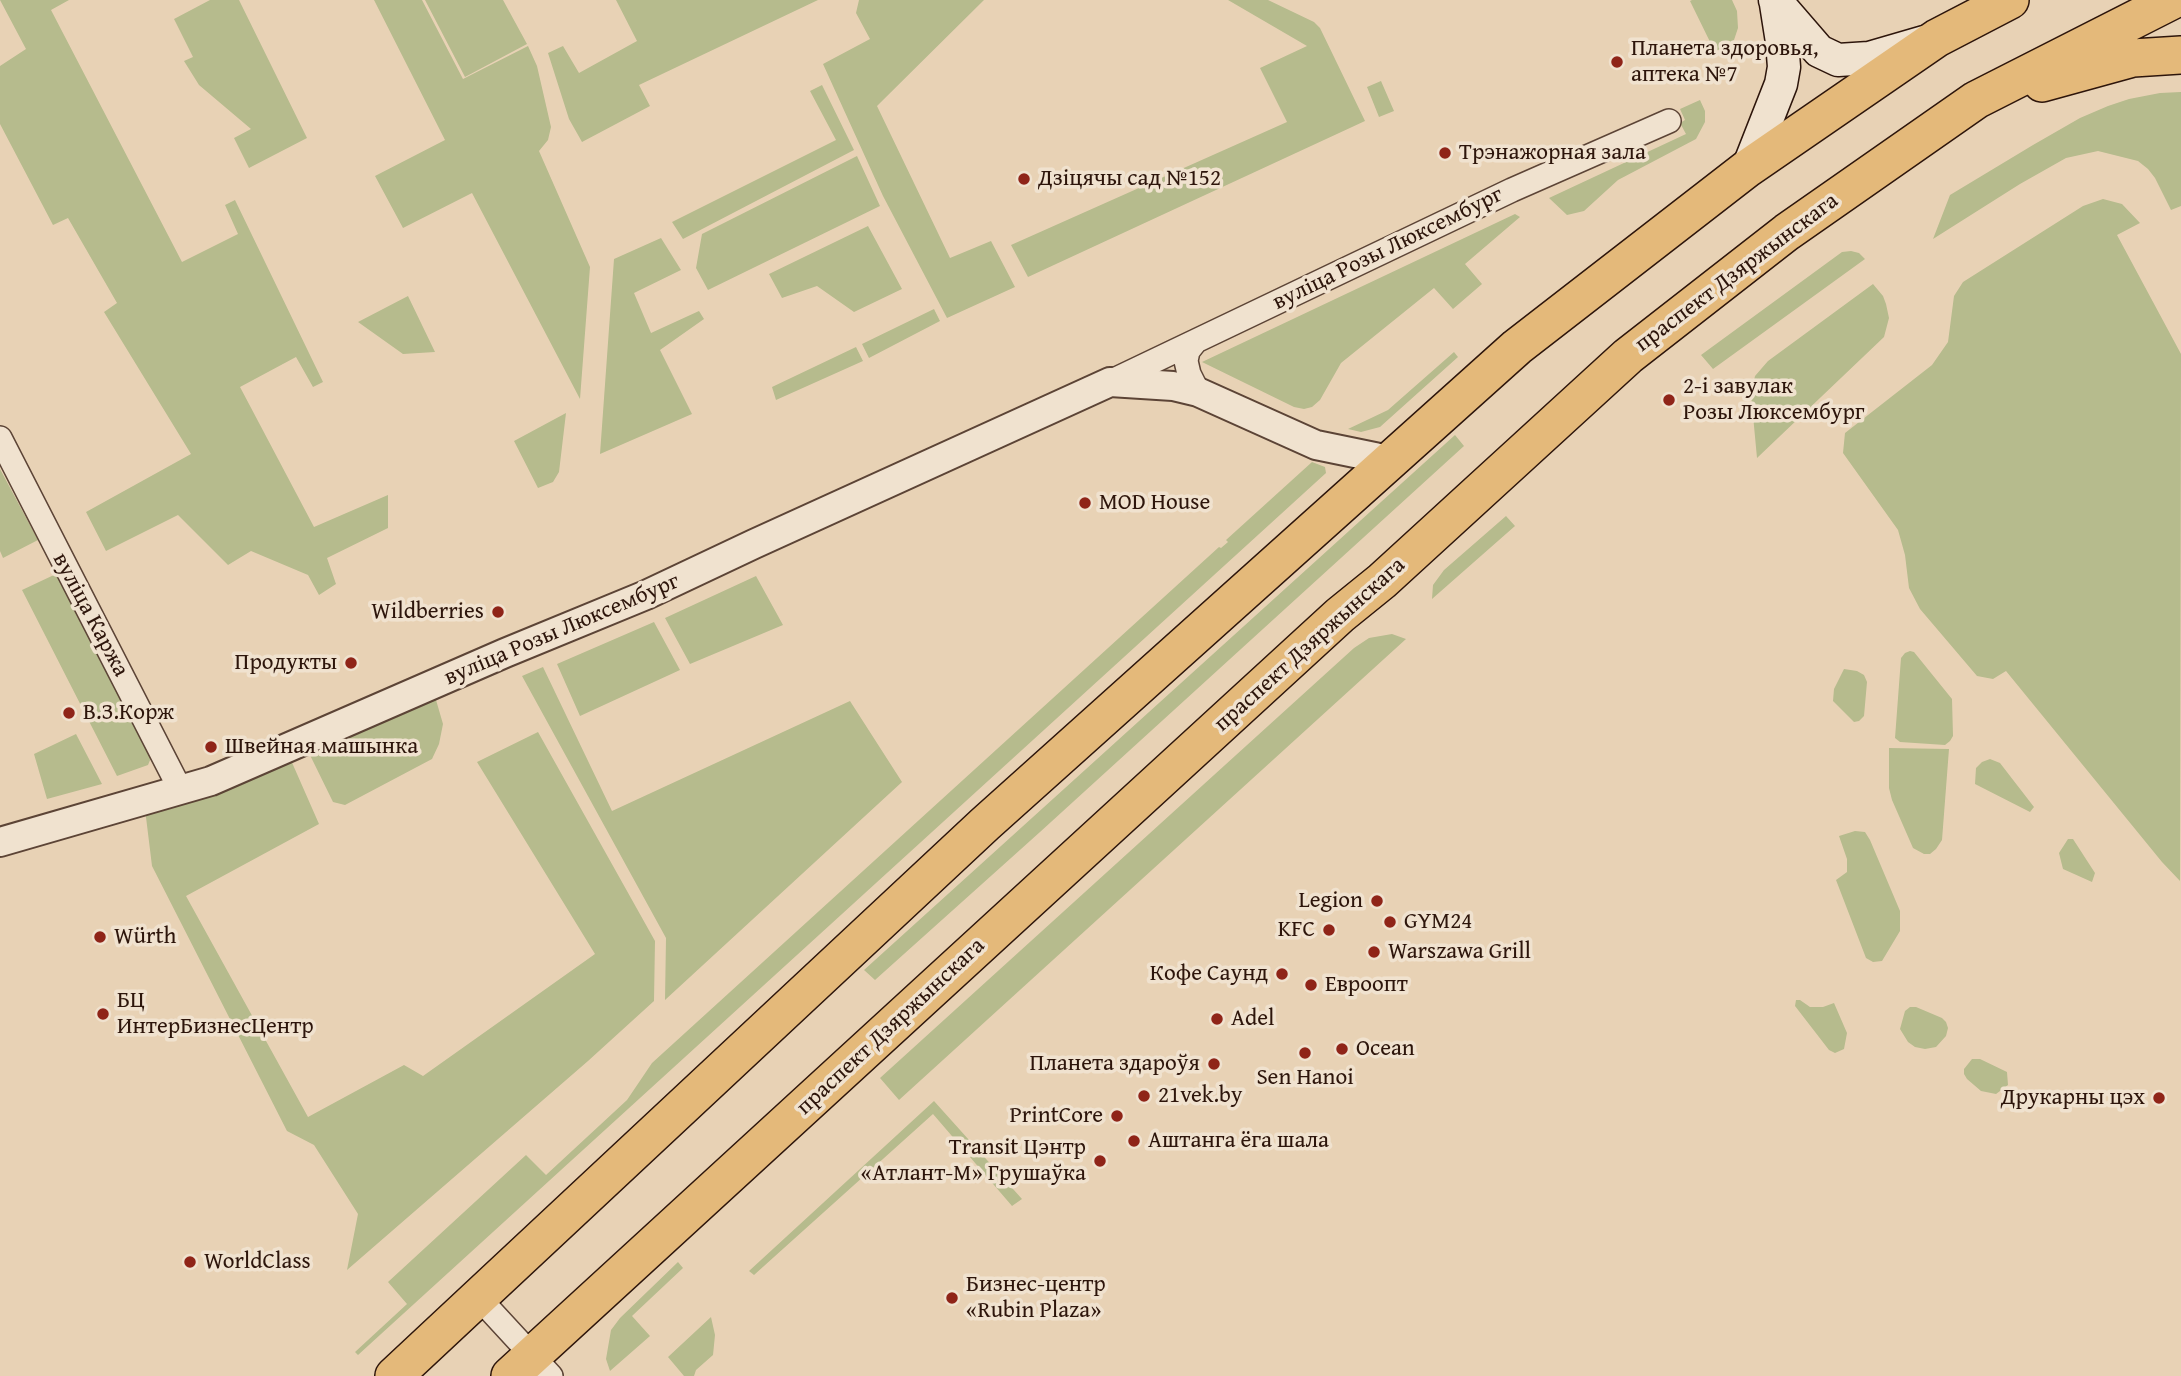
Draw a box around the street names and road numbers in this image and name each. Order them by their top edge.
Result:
street label: вуліца Розы Люксембург [1268,181,1508,317]
street label: праспект Дзяржынскага [1630,188,1844,358]
street label: вуліца Каржа [46,548,134,682]
street label: праспект Дзяржынскага [1209,552,1411,738]
street label: вуліца Розы Люксембург [440,568,684,692]
street label: праспект Дзяржынскага [791,933,991,1121]

